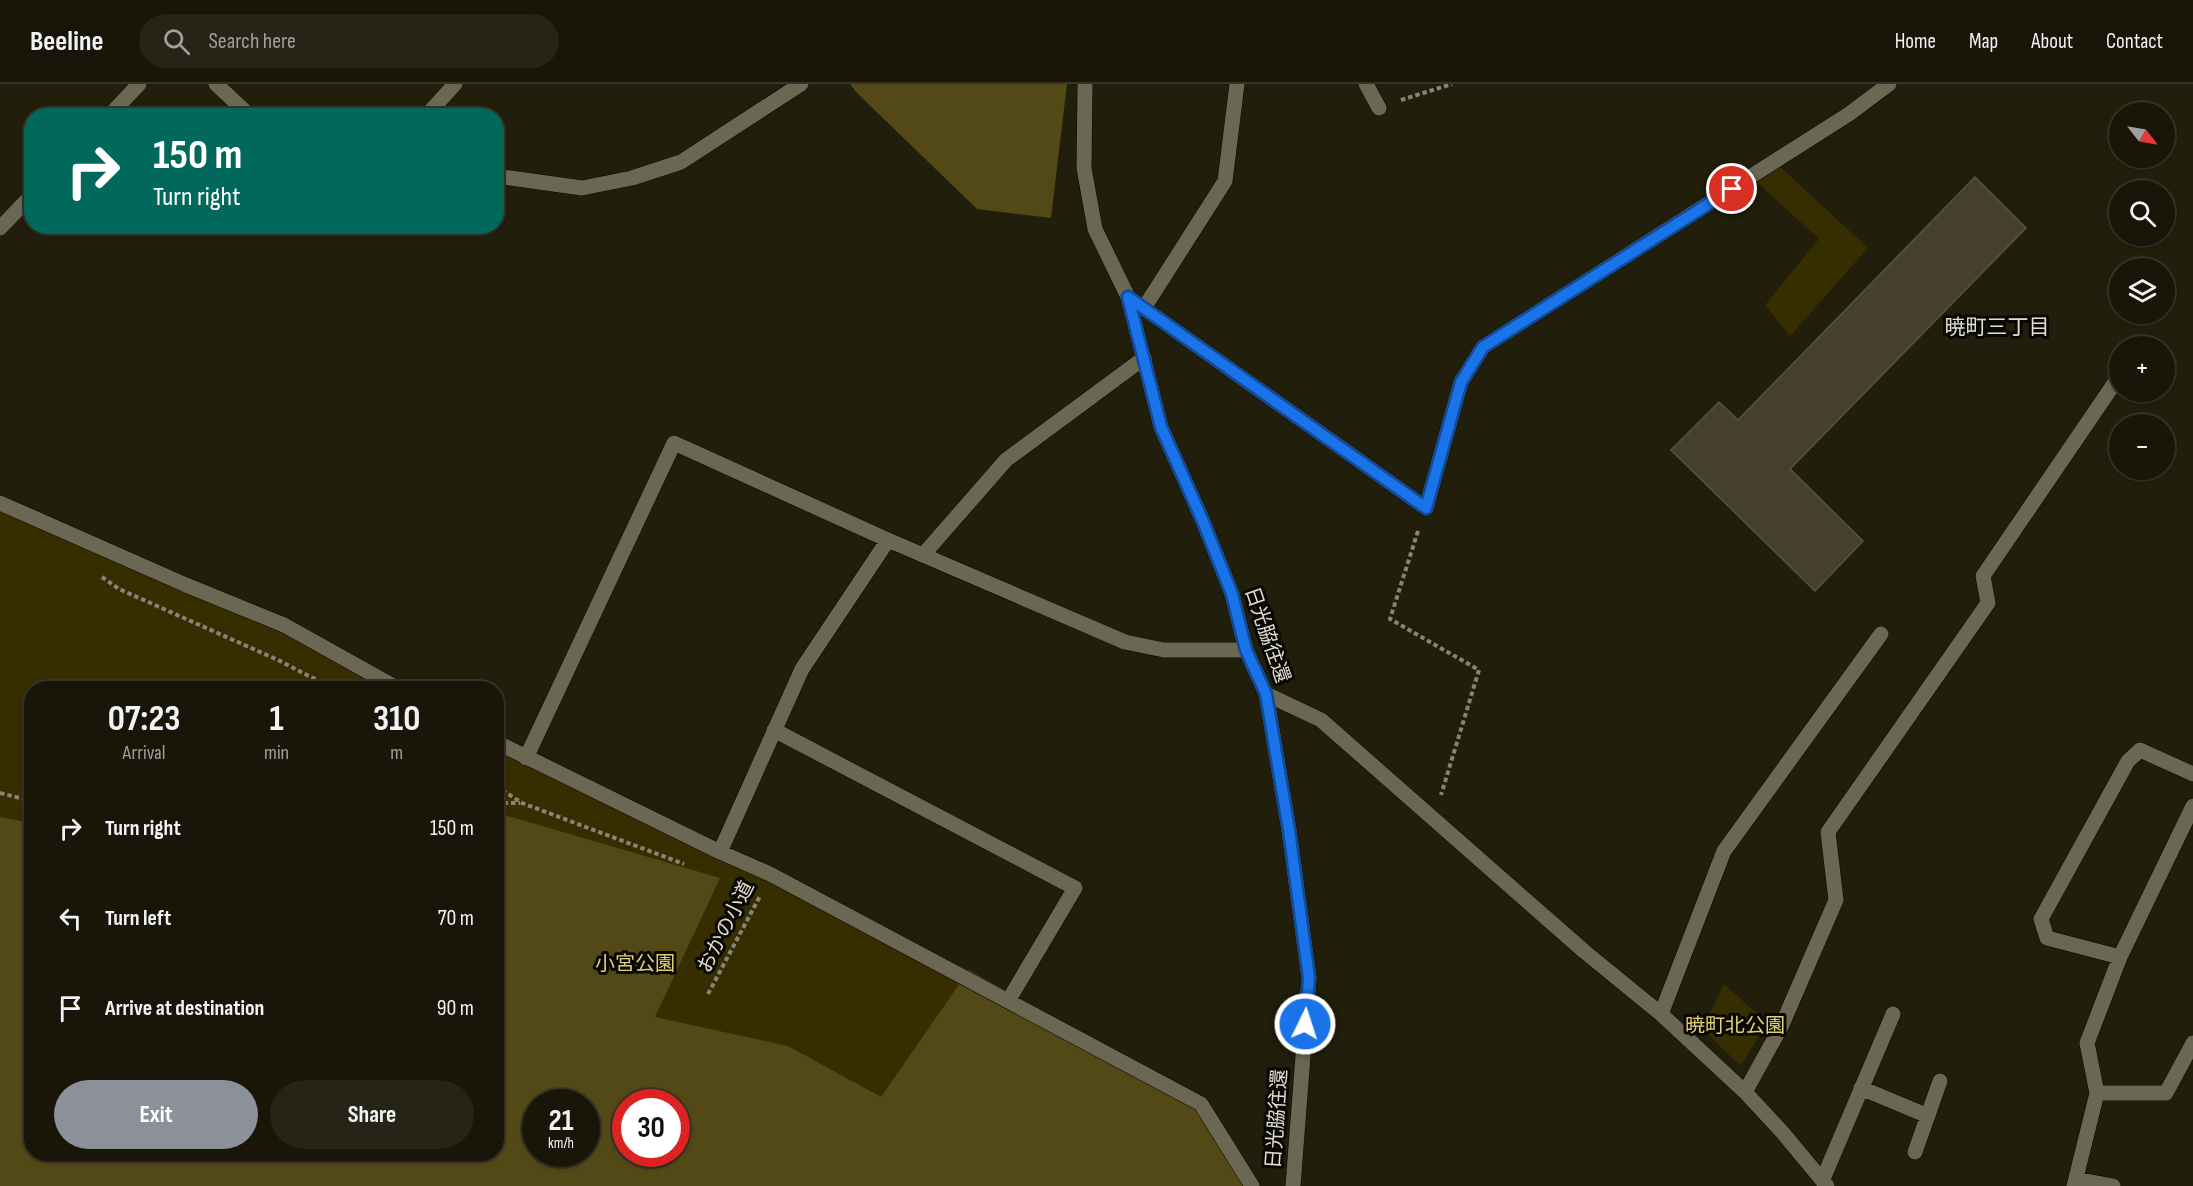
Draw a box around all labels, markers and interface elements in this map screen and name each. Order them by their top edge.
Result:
search box [139,14,559,68]
text: Beeline [30,25,103,58]
icon: search [160,25,193,58]
text: Search here [208,28,296,55]
text: Home [1895,29,1936,54]
text: Map [1969,29,1998,54]
text: About [2031,29,2073,54]
text: Contact [2106,29,2163,54]
north arrow [2109,102,2175,168]
map controls [2109,102,2175,480]
text: 150 m [153,130,242,181]
icon: right [54,132,132,210]
pin [1706,163,1757,214]
icon: arrive [1715,172,1748,205]
button: search [2109,180,2175,246]
text: Turn right [153,181,240,213]
button: layers [2109,258,2175,324]
district label: 暁町三丁目 [1945,315,2050,340]
button: + [2109,336,2175,402]
button: − [2109,414,2175,480]
street label: 日光脇往還 [1239,584,1295,686]
text: 07:23 [108,698,180,741]
text: 1 [270,698,284,741]
text: 310 [373,698,420,741]
text: Arrival [123,741,166,765]
text: min [264,741,289,765]
text: m [390,741,403,765]
icon: right [54,812,87,845]
text: Turn right [105,815,181,842]
text: 150 m [430,815,474,842]
street label: おかの小道 [693,877,759,977]
icon: left [54,902,87,935]
text: Turn left [105,905,171,932]
text: 70 m [438,905,474,932]
park label: 小宮公園 [595,952,675,976]
icon: arrive [54,992,87,1025]
position arrow [1273,992,1337,1056]
text: Arrive at destination [105,995,264,1022]
text: 90 m [437,995,474,1022]
park label: 暁町北公園 [1685,1014,1785,1038]
street label: 日光脇往還 [1262,1068,1292,1170]
button: Exit [54,1080,258,1149]
button: Share [270,1080,474,1149]
speed limit sign: 30 [612,1089,690,1167]
text: 21 [549,1103,573,1139]
text: km/h [548,1134,574,1153]

